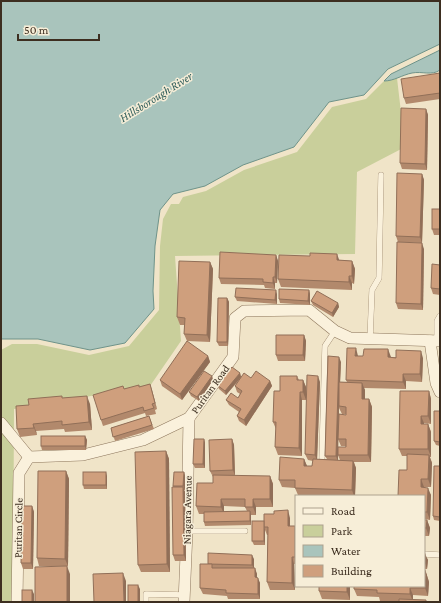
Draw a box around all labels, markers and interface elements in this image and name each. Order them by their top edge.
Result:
scale bar [18,16,99,42]
text: 50 m [24,23,49,37]
water label: Hillsborough River [117,69,196,125]
street label: Puritan Road [188,362,232,416]
street label: Niagara Avenue [180,475,195,545]
legend [295,495,425,587]
street label: Puritan Circle [11,498,25,558]
text: Road [331,504,356,518]
text: Park [331,524,353,538]
text: Water [331,544,361,558]
text: Building [331,564,372,578]

